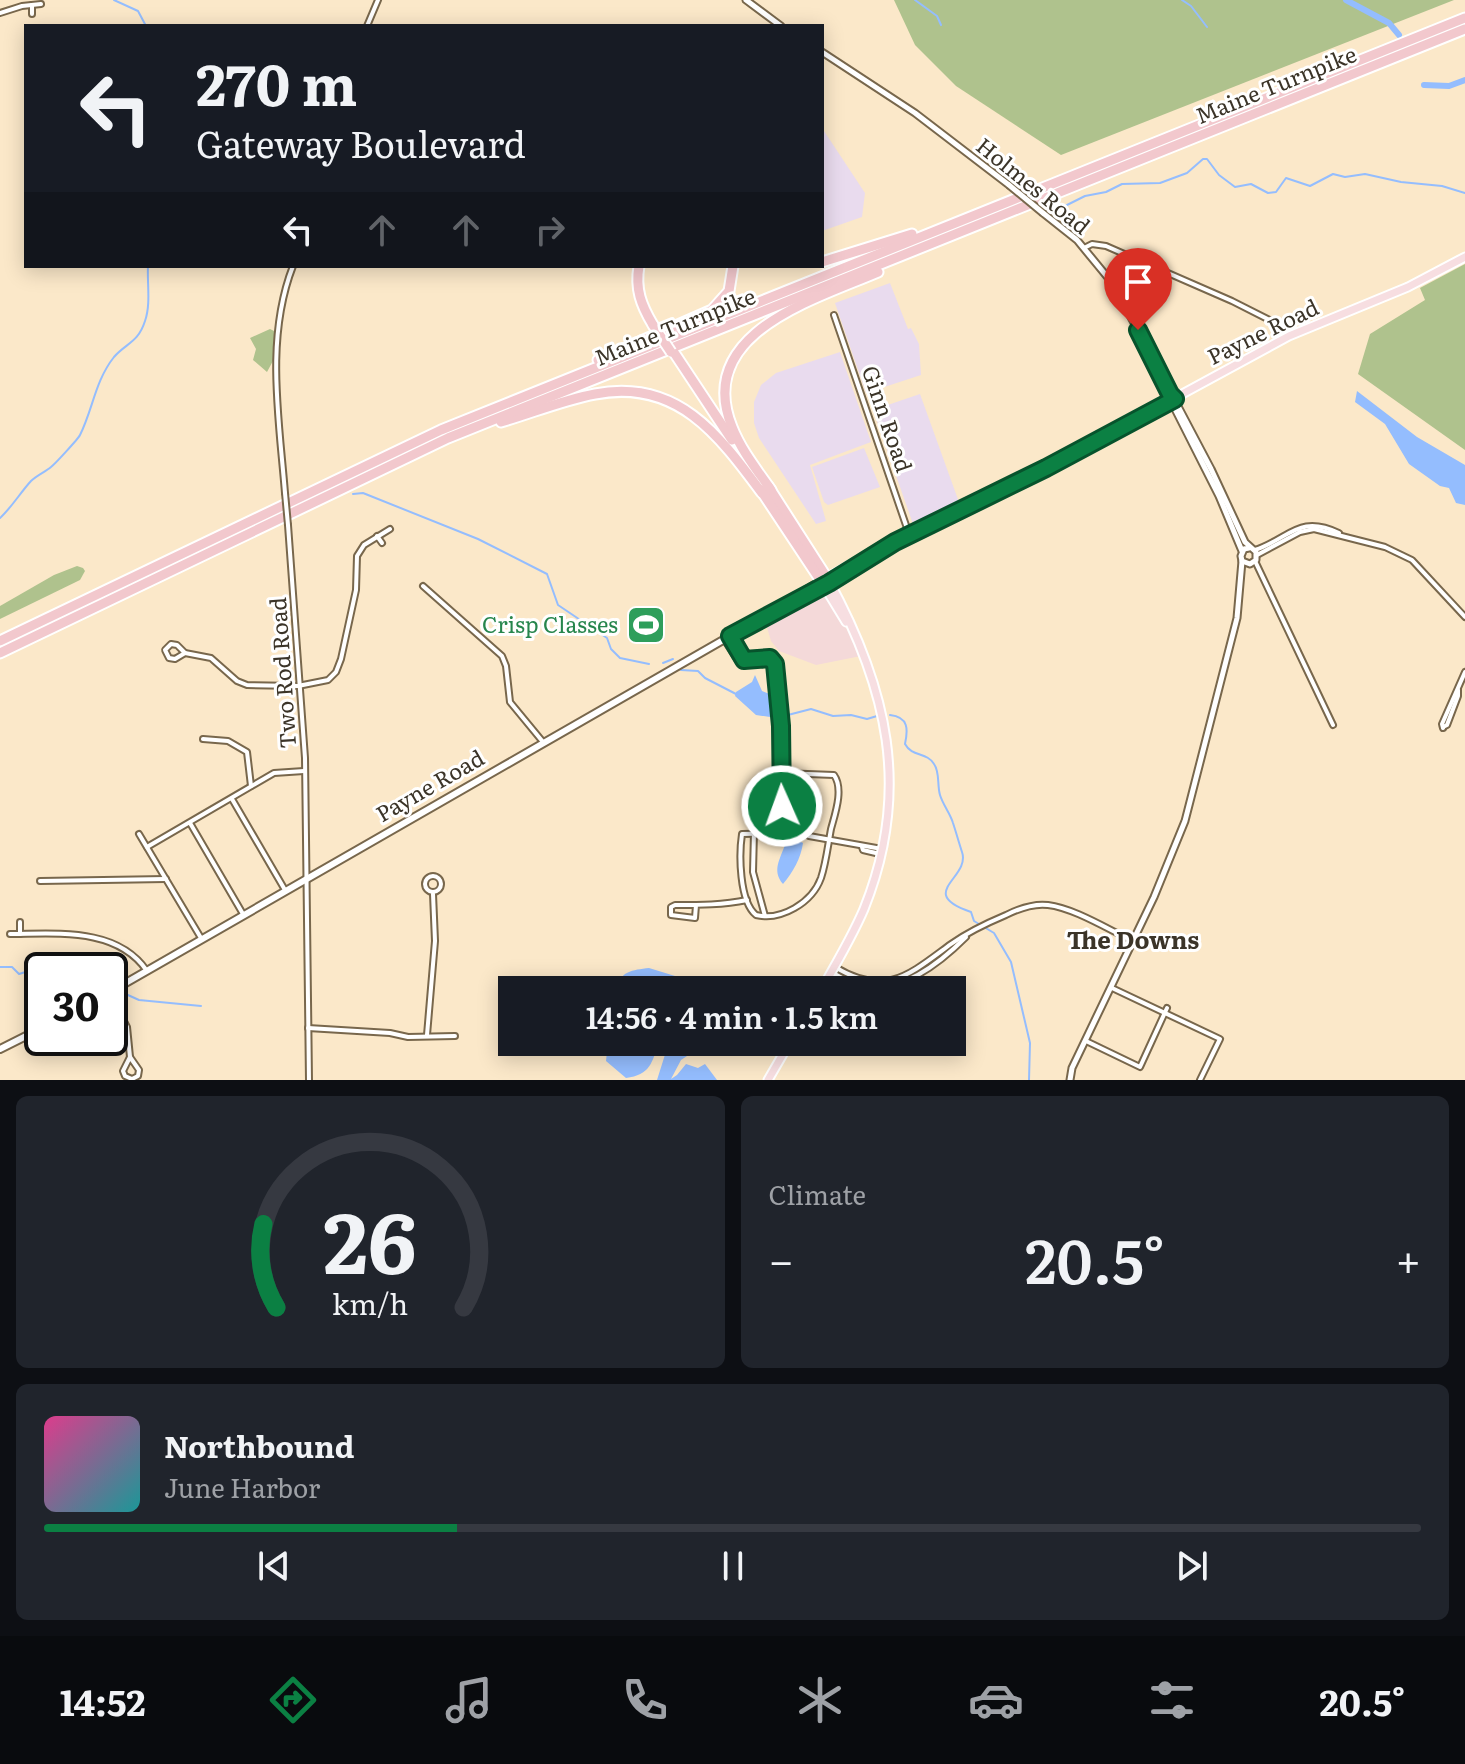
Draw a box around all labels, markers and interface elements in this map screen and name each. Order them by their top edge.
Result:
street label: Maine Turnpike [1190,36,1361,131]
text: 270 m [196,40,357,123]
icon: left [64,56,168,160]
text: Gateway Boulevard [196,116,526,169]
street label: Holmes Road [970,129,1098,241]
icon: left [276,208,320,252]
icon: ahead [360,208,404,252]
icon: ahead [444,208,488,252]
icon: right [528,208,572,252]
pin [1104,248,1172,330]
icon: arrive [1116,260,1160,304]
street label: Maine Turnpike [589,278,760,373]
street label: Payne Road [1201,289,1324,372]
street label: Ginn Road [855,361,922,476]
street label: Two Rod Road [260,596,303,750]
sports icon: Crisp Classes [625,604,667,646]
place label: Crisp Classes [482,607,618,640]
street label: Payne Road [369,740,490,829]
position arrow [740,764,824,848]
district label: The Downs [1067,921,1199,956]
speed limit sign: 30 [24,952,128,1056]
text: 14:56 · 4 min · 1.5 km [586,994,878,1038]
text: Climate [769,1174,866,1213]
text: 26 [324,1176,417,1300]
text: 20.5° [1025,1213,1165,1302]
text: − [769,1225,794,1291]
text: + [1395,1225,1421,1291]
text: km/h [332,1281,408,1324]
text: Northbound [164,1423,355,1467]
text: June Harbor [164,1467,320,1506]
icon: previous [252,1544,296,1588]
icon: pause [711,1544,755,1588]
icon: next [1170,1544,1214,1588]
icon: directions [265,1672,321,1728]
icon: music [441,1672,497,1728]
icon: phone [617,1672,673,1728]
icon: climate [792,1672,848,1728]
icon: car [968,1672,1024,1728]
icon: filters [1144,1672,1200,1728]
text: 14:52 [60,1674,146,1727]
text: 20.5° [1319,1674,1405,1727]

